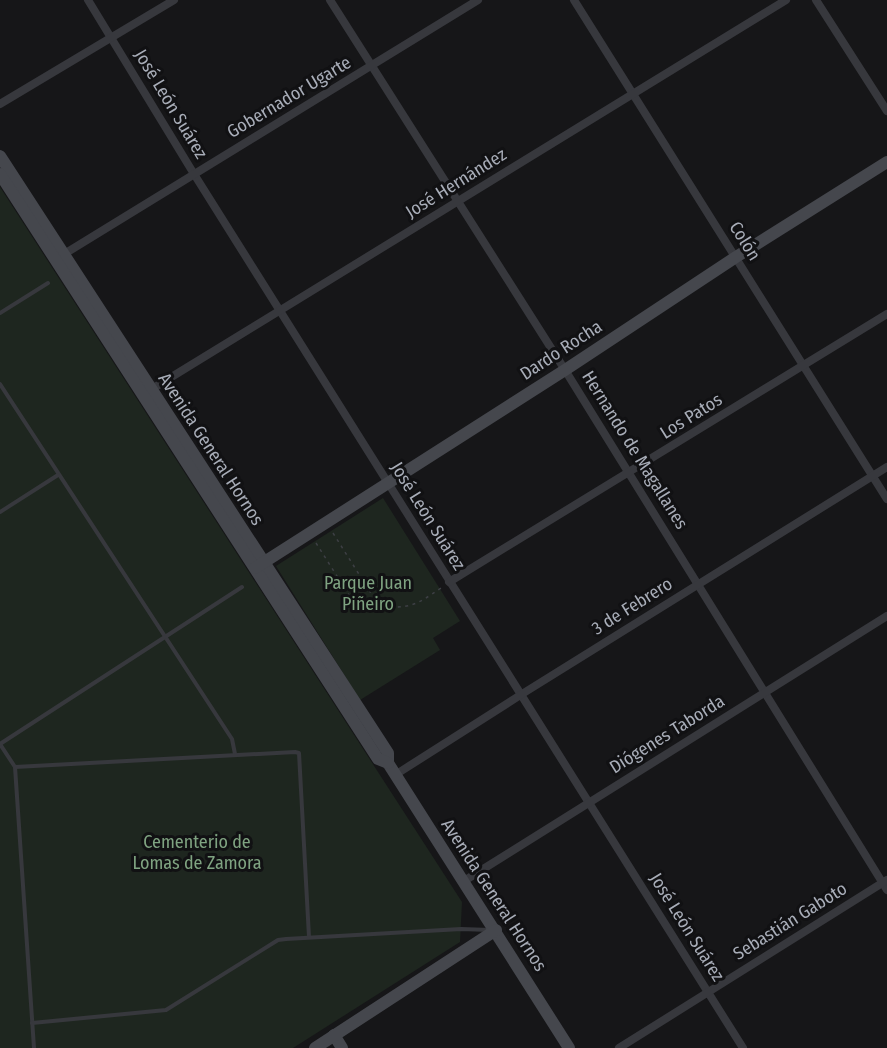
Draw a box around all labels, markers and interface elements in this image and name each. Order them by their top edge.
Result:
street label: José León Suárez [130,45,212,163]
street label: Gobernador Ugarte [223,51,355,143]
street label: José Hernández [402,143,510,223]
street label: Colón [725,217,765,265]
street label: Dardo Rocha [516,315,606,385]
street label: Hernando de Magallanes [577,367,693,533]
street label: Avenida General Hornos [154,369,269,530]
street label: Los Patos [656,388,726,444]
street label: José León Suárez [386,458,470,574]
park label: Parque Juan Piñeiro [324,572,412,615]
street label: 3 de Febrero [588,573,676,639]
street label: Diógenes Taborda [605,690,729,778]
street label: Avenida General Hornos [437,815,552,976]
park label: Cementerio de Lomas de Zamora [132,831,262,874]
street label: José León Suárez [645,869,729,985]
street label: Sebastián Gaboto [729,877,851,965]

